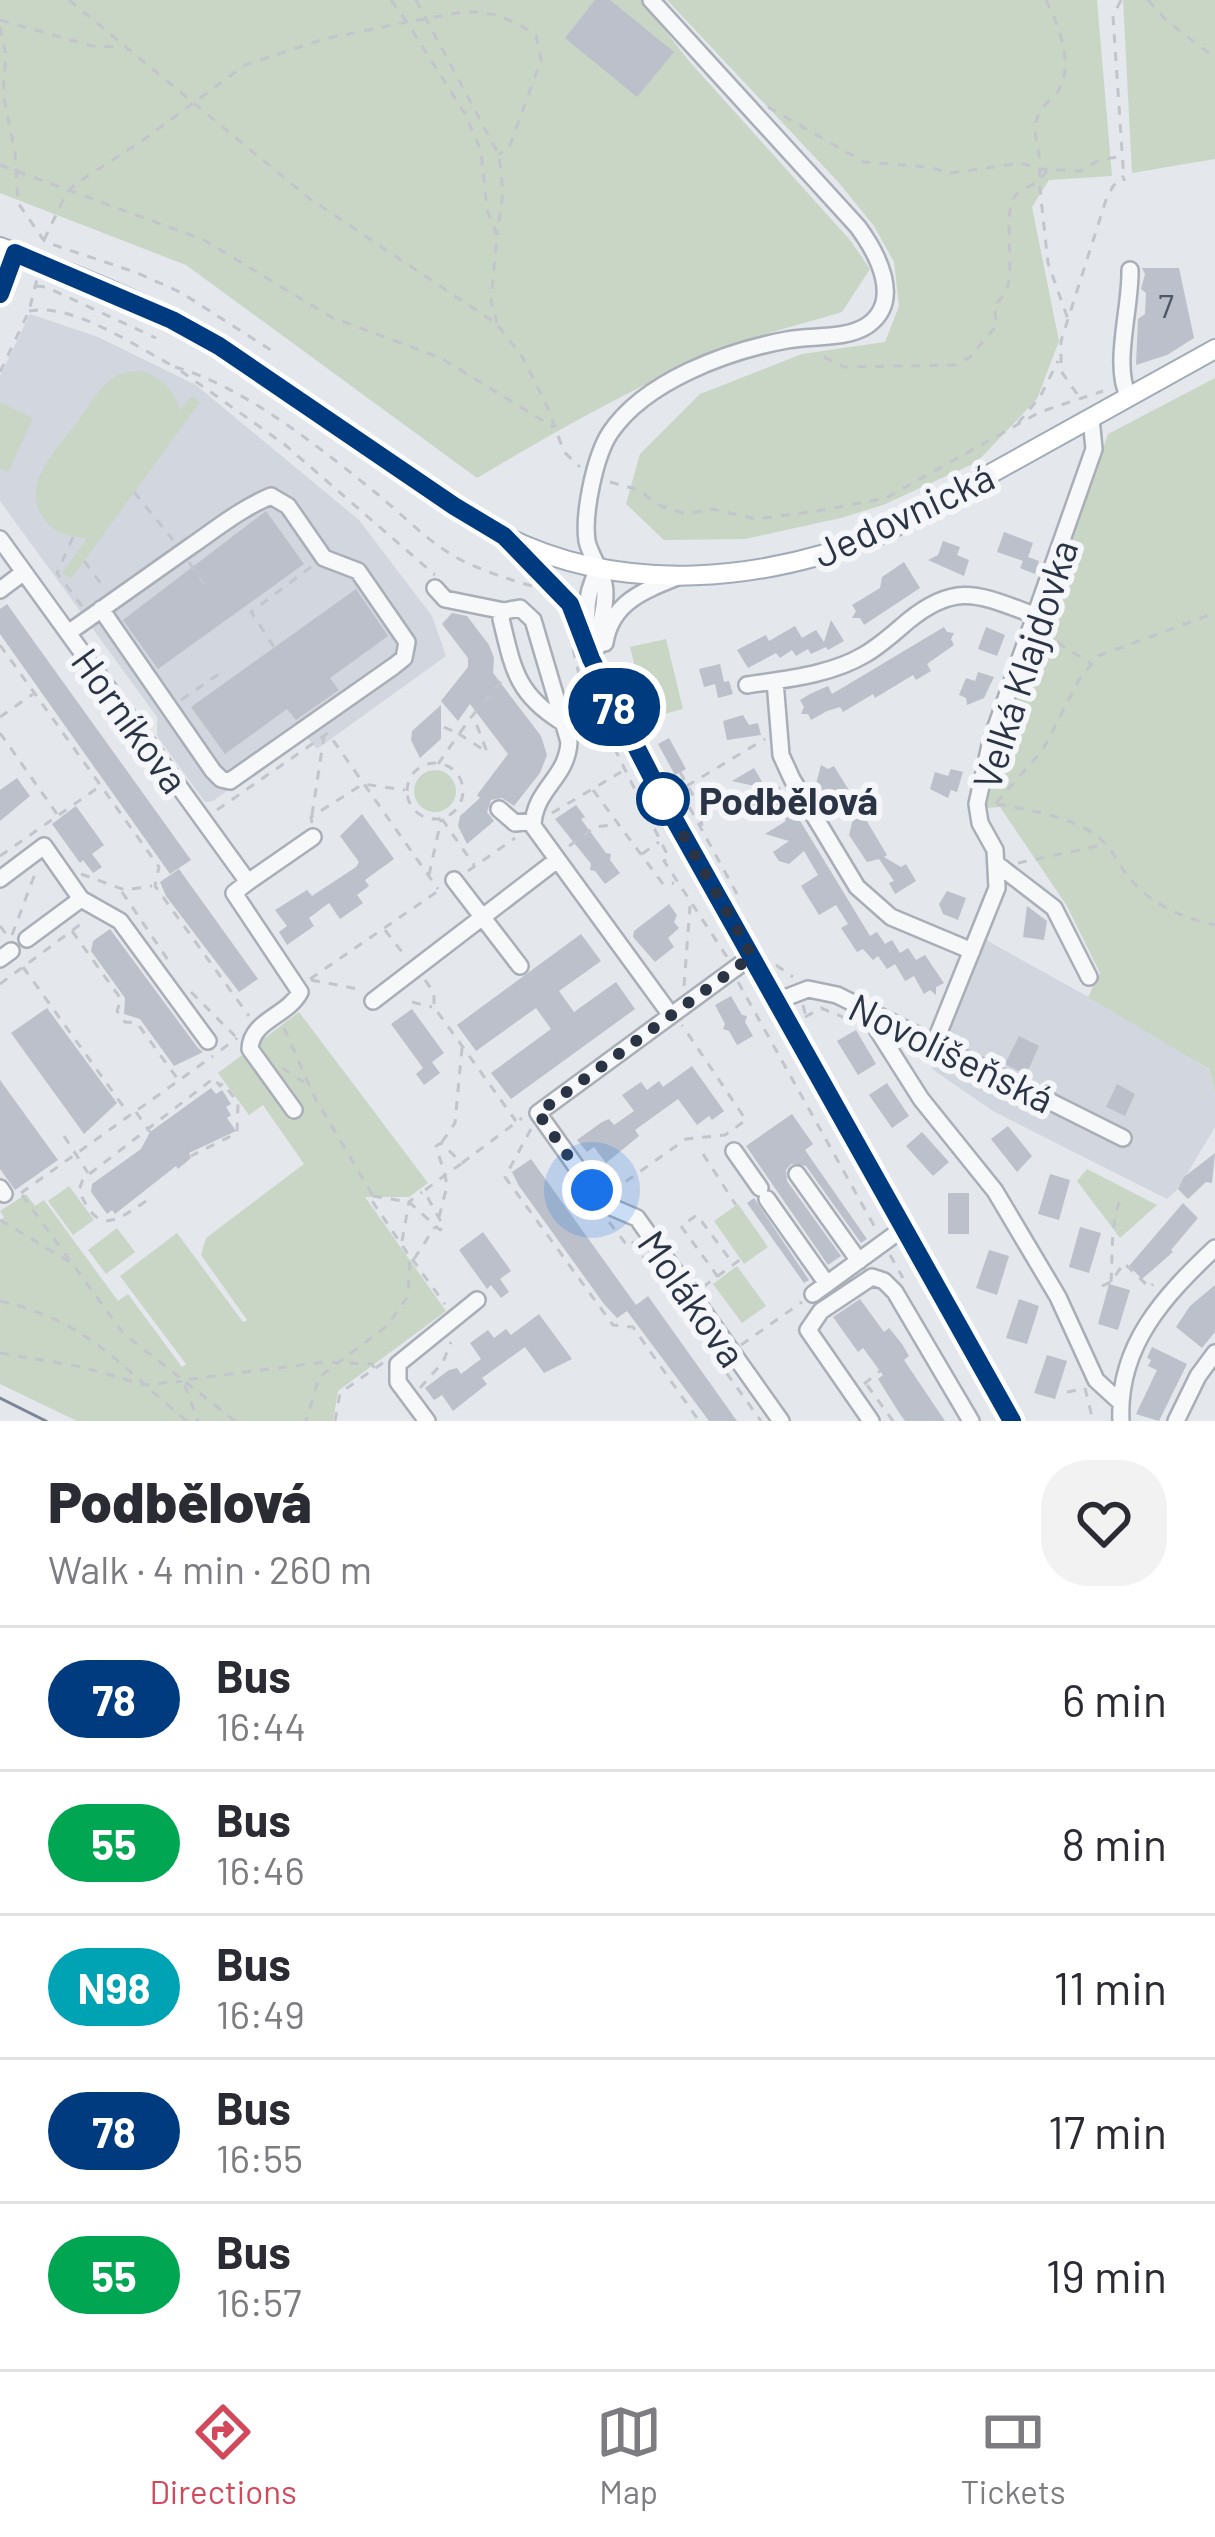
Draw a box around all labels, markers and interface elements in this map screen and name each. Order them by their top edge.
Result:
house number: 7 [1158,285,1174,325]
street label: Jedovnická [805,452,1001,576]
street label: Velká Klajdovka [962,533,1086,795]
street label: Horníkova [63,638,199,802]
line badge: 78 [560,668,668,746]
text: 78 [592,682,636,732]
marker: Podbělová [638,774,688,824]
place label: Podbělová [699,776,878,823]
street label: Novolíšeňská [842,982,1062,1122]
your location [562,1160,622,1220]
street label: Molákova [629,1221,757,1375]
button: heart [1041,1460,1167,1586]
text: Podbělová [48,1466,312,1534]
text: Walk · 4 min · 260 m [48,1545,372,1592]
text: Bus [216,1648,291,1702]
text: 6 min [1062,1672,1167,1726]
text: 78 [92,1674,136,1724]
text: 16:44 [216,1702,306,1749]
text: Bus [216,1792,291,1846]
text: 8 min [1062,1816,1167,1870]
text: 55 [91,1818,137,1868]
text: 16:46 [216,1846,305,1893]
text: Bus [216,1936,291,1990]
text: 11 min [1053,1960,1167,2014]
text: N98 [78,1962,150,2012]
text: 16:49 [216,1990,305,2037]
text: Bus [216,2080,291,2134]
text: 17 min [1048,2104,1167,2158]
text: 78 [92,2106,136,2156]
text: 16:55 [216,2134,303,2181]
text: Bus [216,2224,291,2278]
text: 19 min [1046,2248,1167,2302]
text: 55 [91,2250,137,2300]
text: 16:57 [216,2278,301,2325]
tab: Directions [149,2399,297,2511]
tab: Map [596,2399,662,2511]
tab: Tickets [961,2399,1066,2511]

